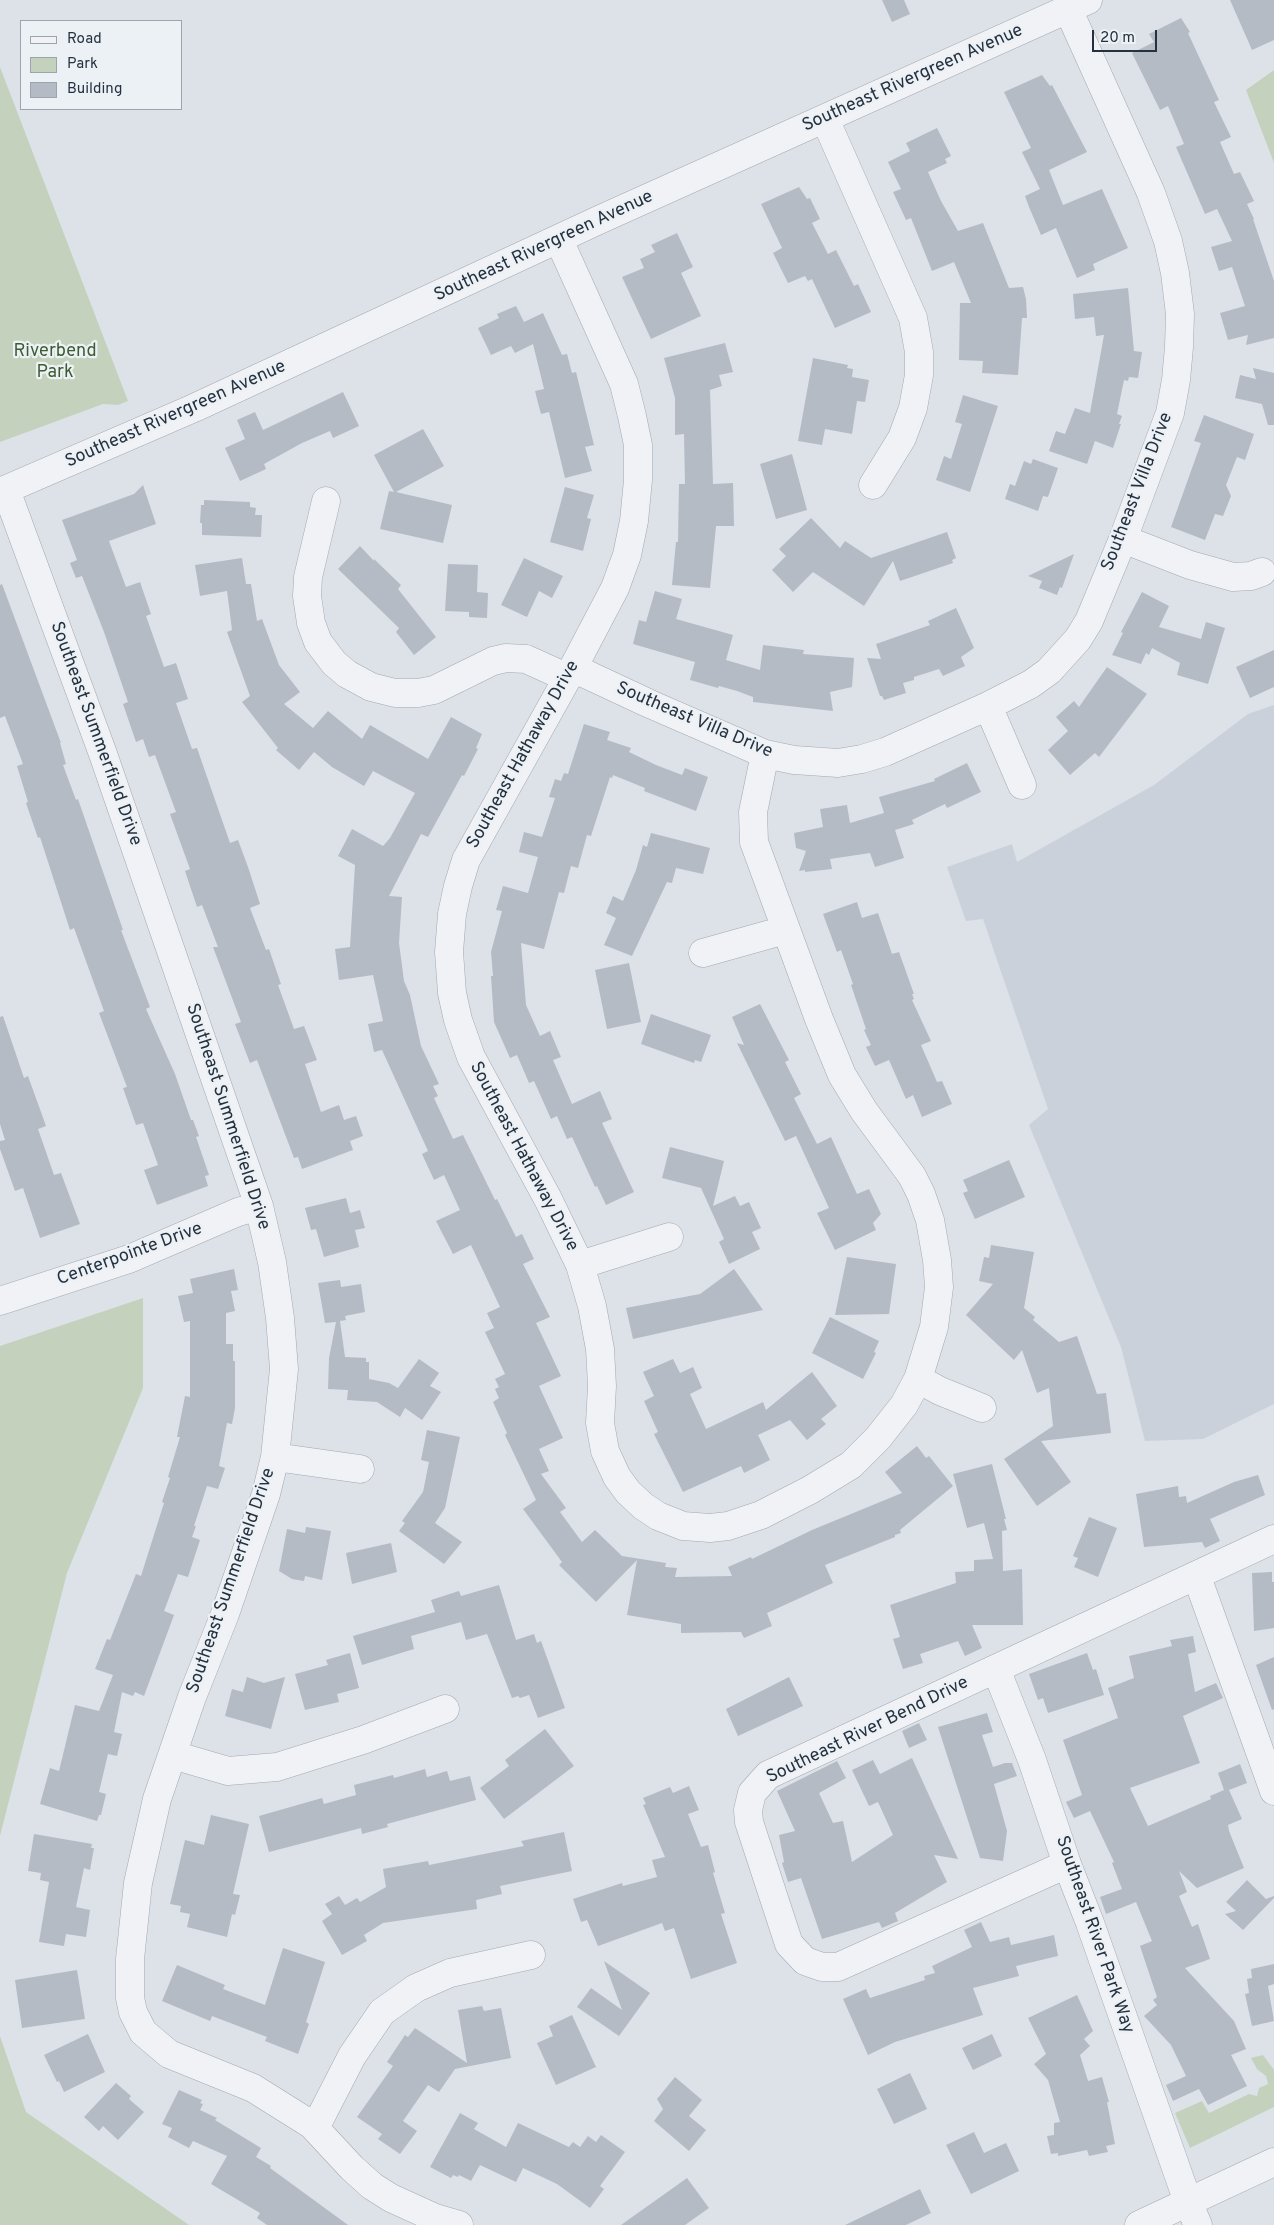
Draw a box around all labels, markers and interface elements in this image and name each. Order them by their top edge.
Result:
legend [20,20,182,110]
street label: Southeast Rivergreen Avenue [799,20,1027,138]
scale bar [1094,20,1159,52]
text: 20 m [1100,29,1135,48]
text: Road [67,30,102,49]
text: Park [67,55,98,74]
text: Building [67,80,122,99]
street label: Southeast Rivergreen Avenue [431,187,657,307]
park label: Riverbend Park [13,341,97,384]
street label: Southeast Rivergreen Avenue [62,356,290,474]
street label: Southeast Villa Drive [1098,410,1178,574]
street label: Southeast Summerfield Drive [44,619,146,849]
street label: Southeast Hathaway Drive [463,657,585,853]
street label: Southeast Villa Drive [612,678,776,764]
street label: Southeast Summerfield Drive [180,1001,274,1233]
street label: Southeast Hathaway Drive [464,1059,582,1255]
street label: Centerpointe Drive [54,1219,206,1291]
street label: Southeast Summerfield Drive [183,1466,281,1696]
street label: Southeast River Bend Drive [764,1673,972,1789]
street label: Southeast River Park Way [1050,1833,1138,2037]

